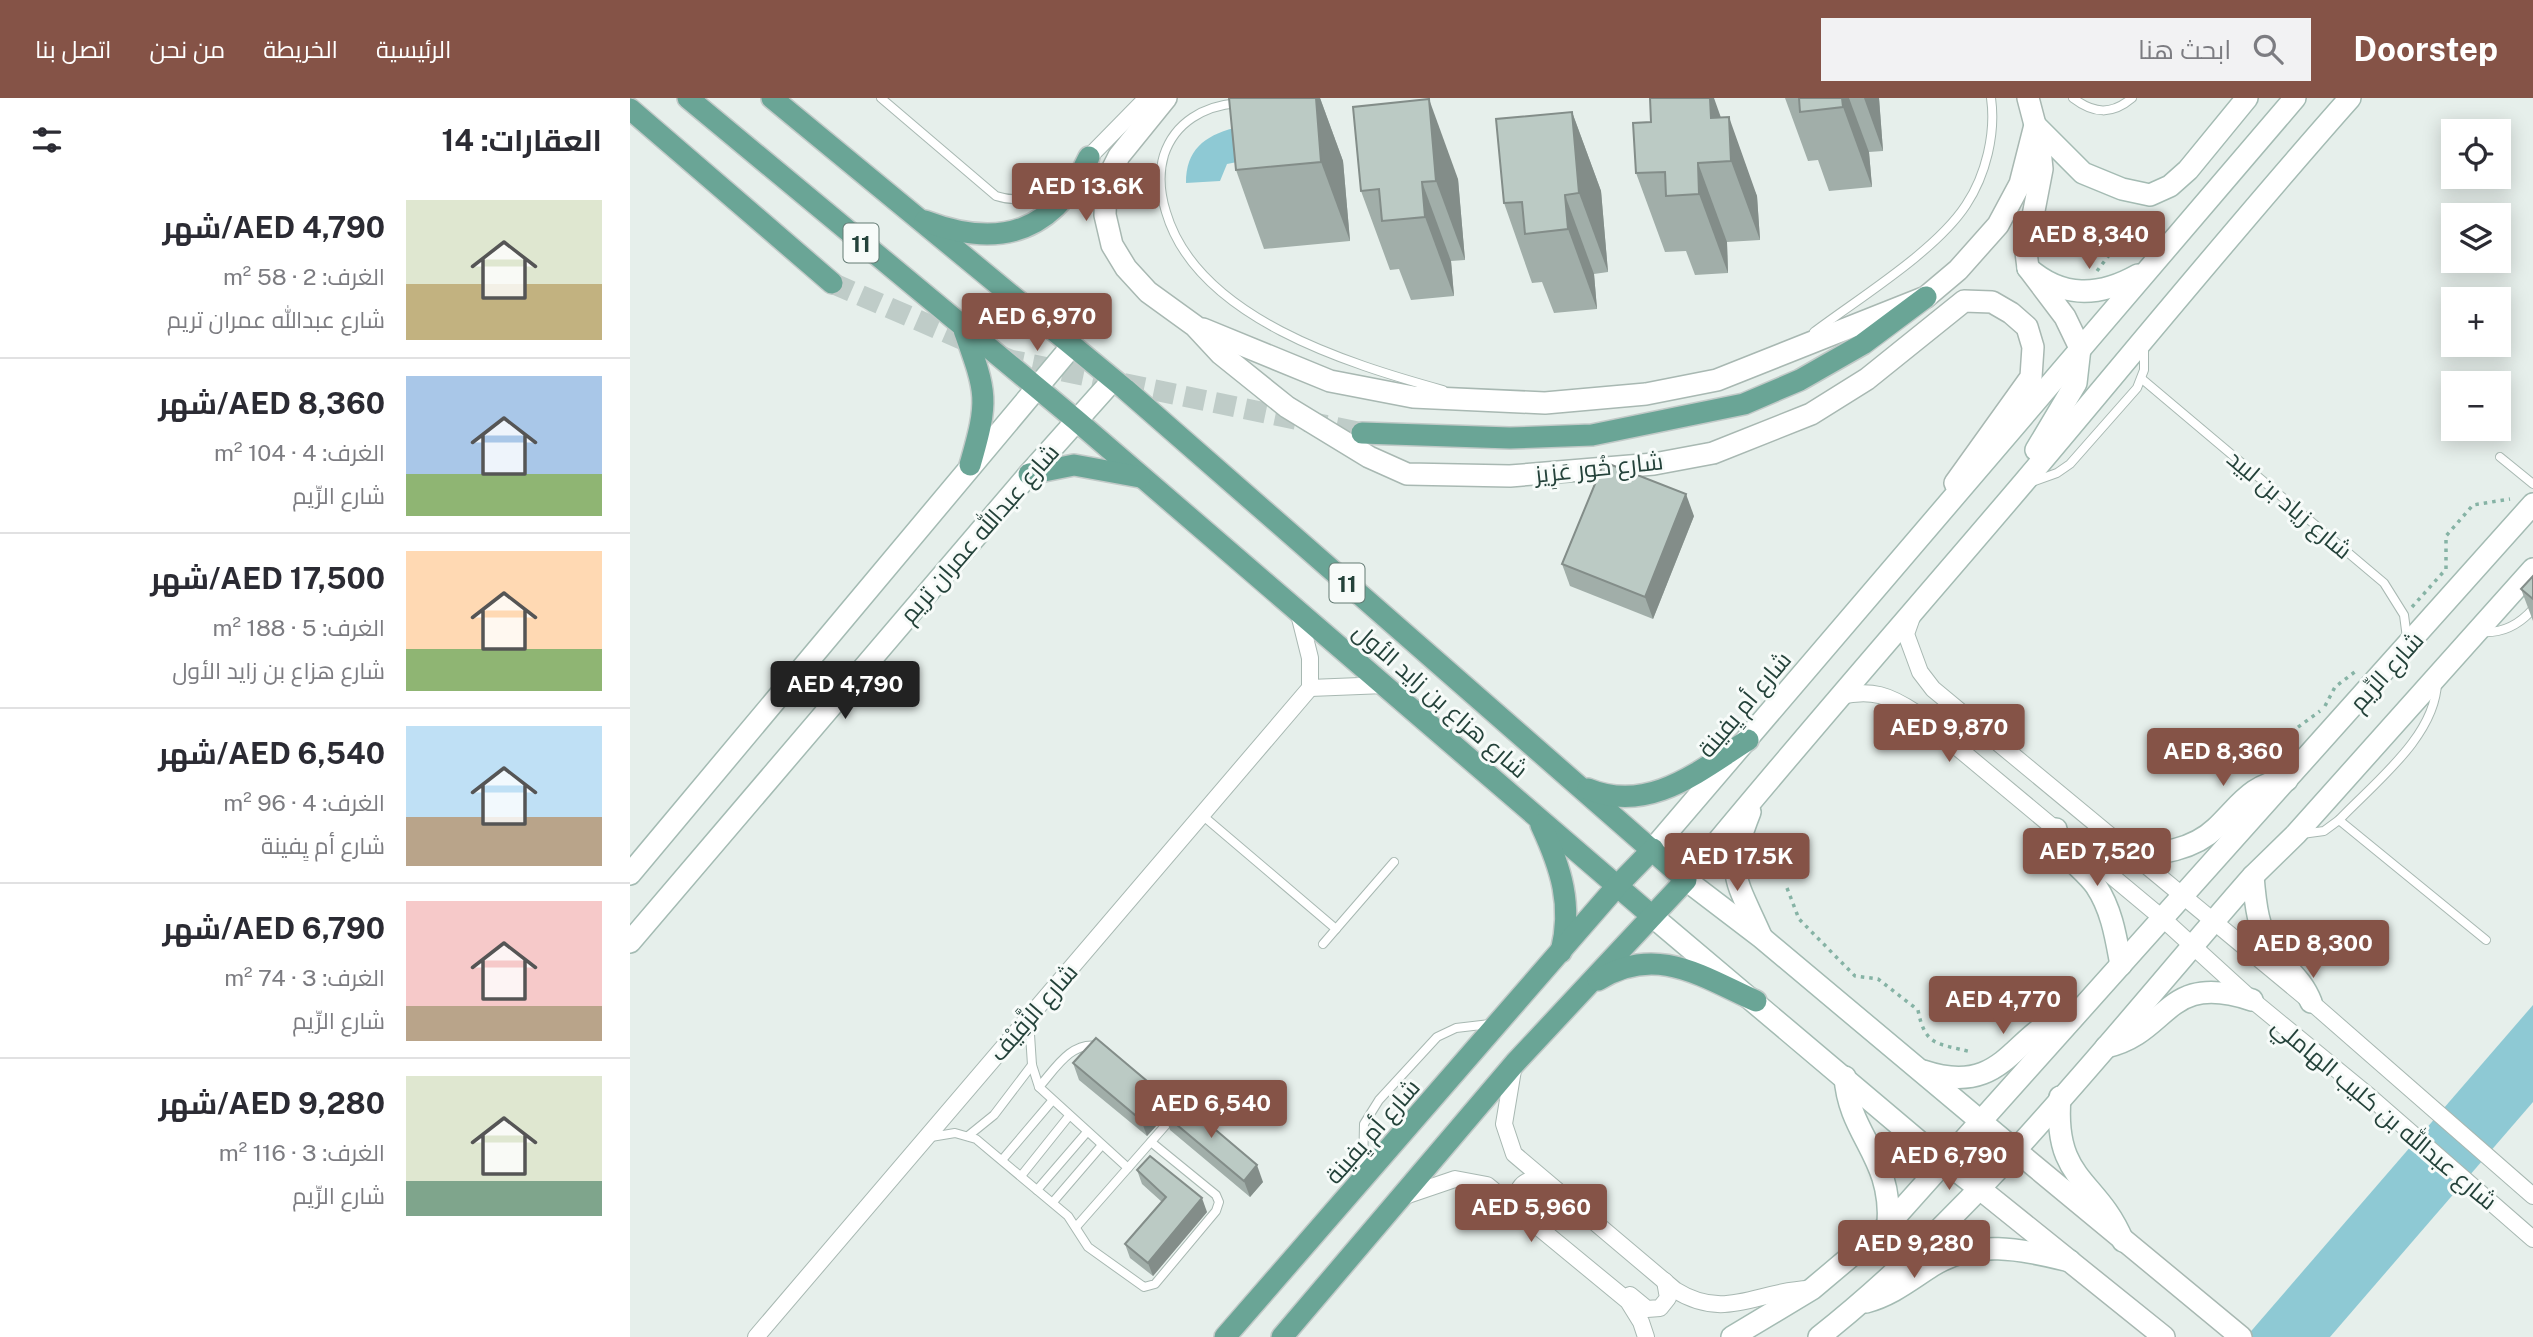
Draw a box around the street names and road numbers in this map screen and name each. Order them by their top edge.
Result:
road number: 11 [844,224,878,262]
street label: شارع عبدالله عمران تريم [893,437,1067,630]
street label: شارع زياد بن لبيد [2220,444,2358,567]
street label: شارع خُور عَزِيز [1532,446,1665,491]
road number: 11 [1330,564,1364,603]
street label: شارع هزاع بن زايد الأول [1346,617,1534,786]
street label: شارع الرِّيم [2343,626,2431,718]
street label: شارع أم يِفينة [1691,645,1799,764]
street label: شارع الزَّفِيْف [983,958,1085,1068]
street label: شارع عبدالله بن كليب الهاملي [2263,1010,2504,1220]
street label: شارع أم يِفينة [1318,1072,1427,1191]

